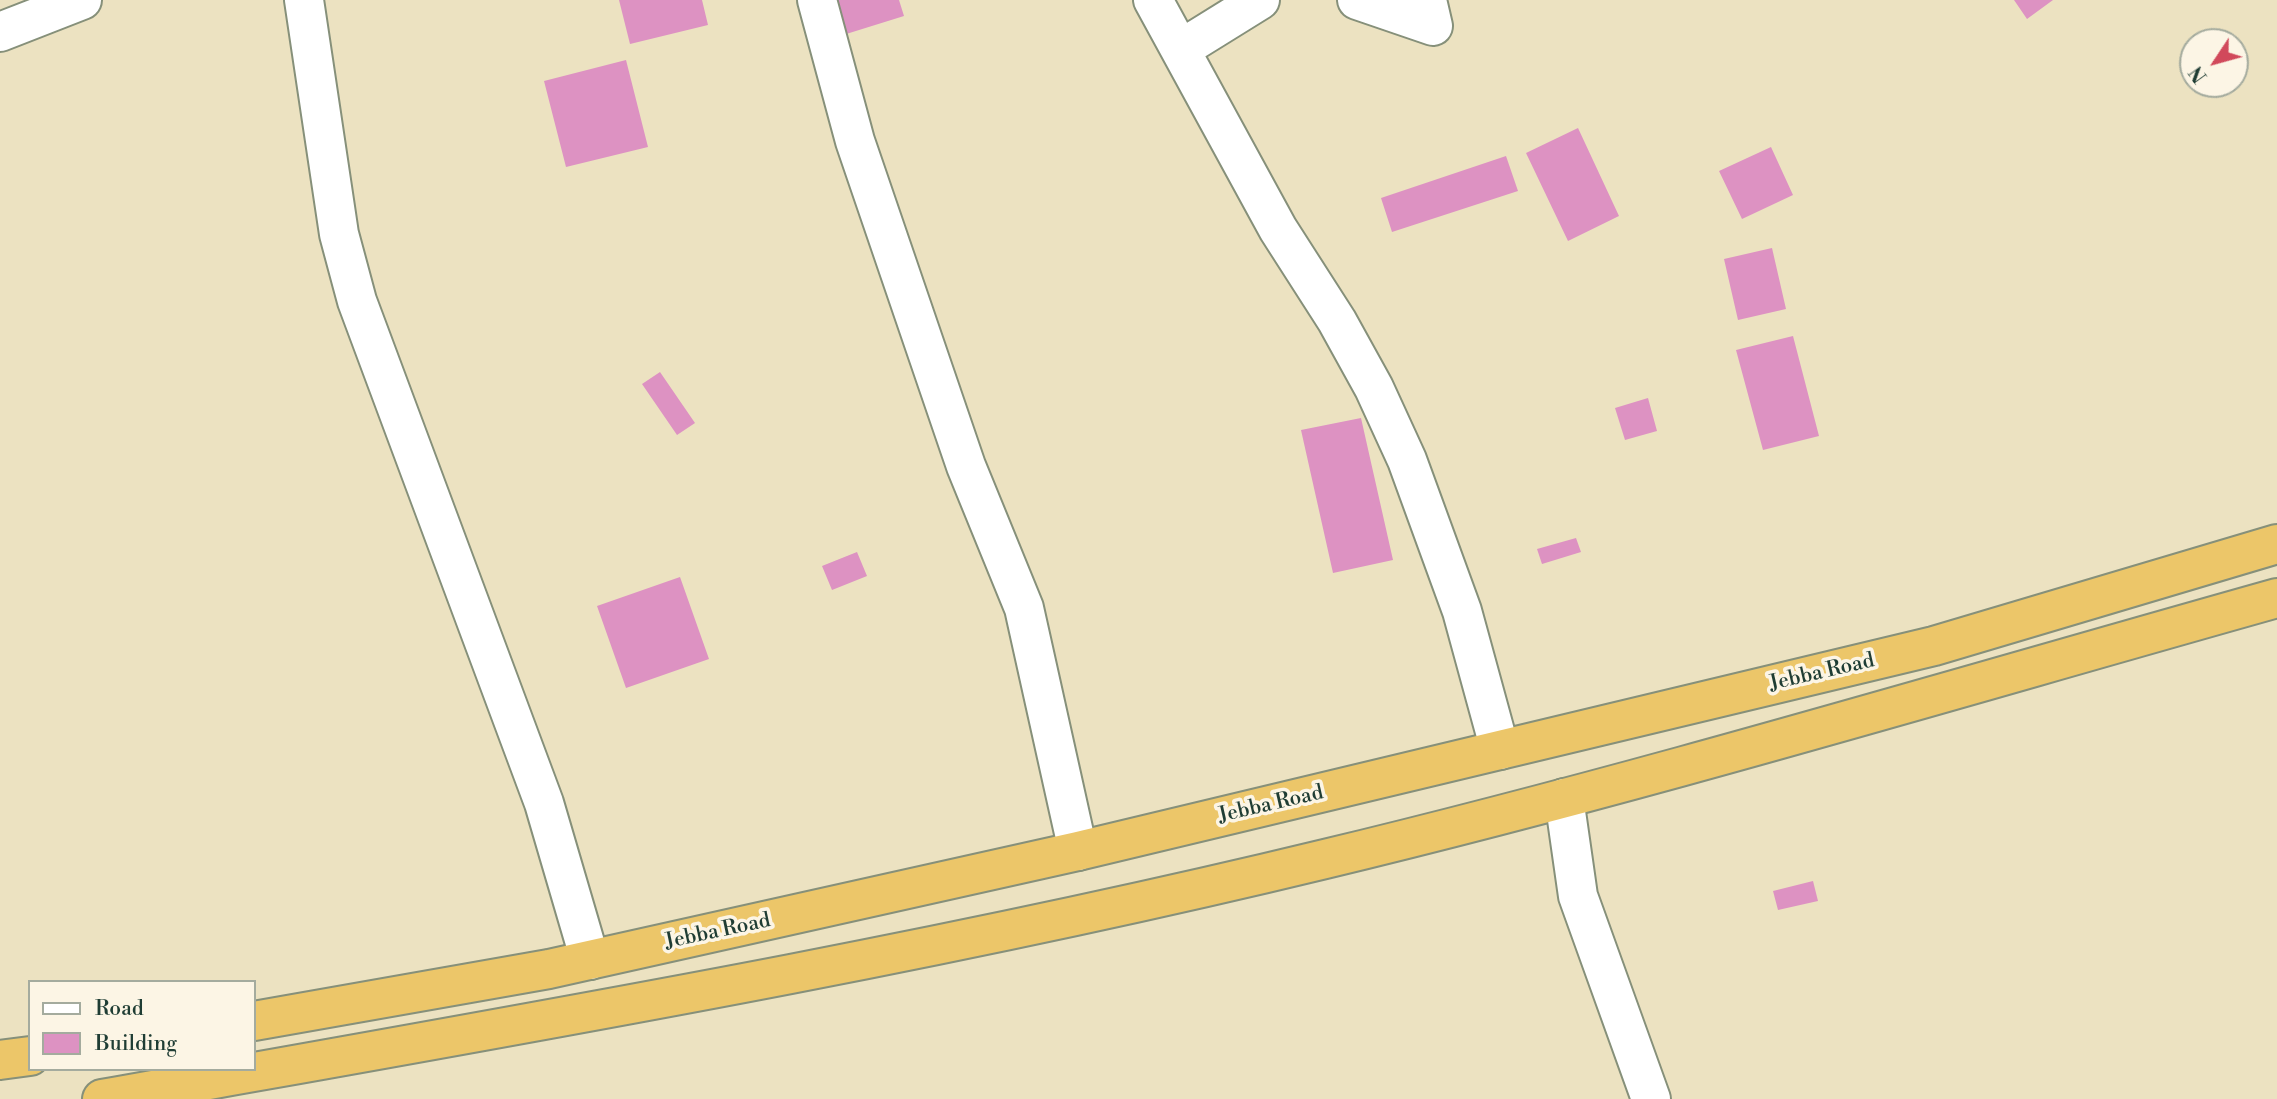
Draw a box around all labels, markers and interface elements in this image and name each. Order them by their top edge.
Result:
north arrow [2179,28,2249,98]
text: N [2185,61,2213,87]
street label: Jebba Road [1767,649,1877,697]
street label: Jebba Road [1216,781,1326,829]
street label: Jebba Road [663,909,773,955]
legend [28,980,256,1071]
text: Road [95,996,144,1022]
text: Building [95,1031,177,1057]

